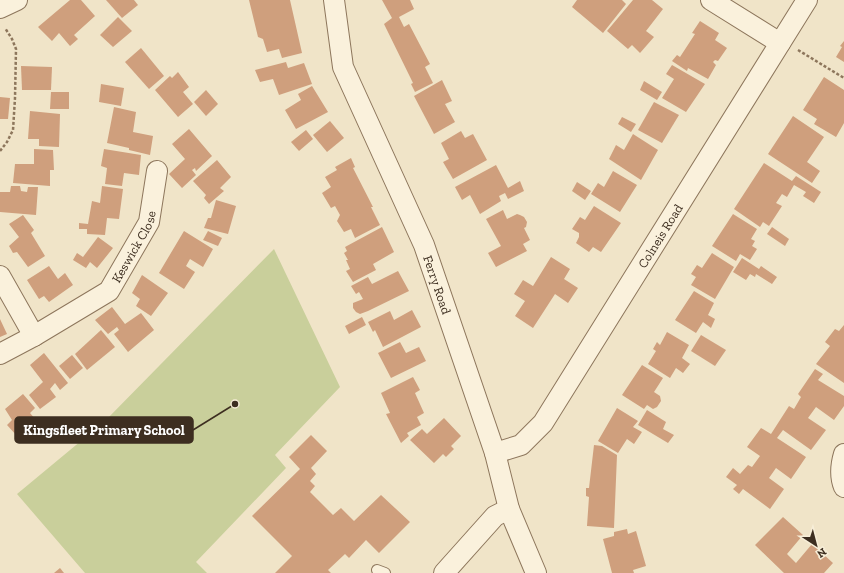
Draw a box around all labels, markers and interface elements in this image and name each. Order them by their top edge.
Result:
street label: Colneis Road [634,201,685,270]
street label: Keswick Close [108,210,158,285]
street label: Ferry Road [421,253,455,316]
callout: Kingsfleet Primary School [15,417,193,443]
text: Kingsfleet Primary School [23,422,185,439]
north arrow [796,525,836,565]
text: N [814,545,829,561]

